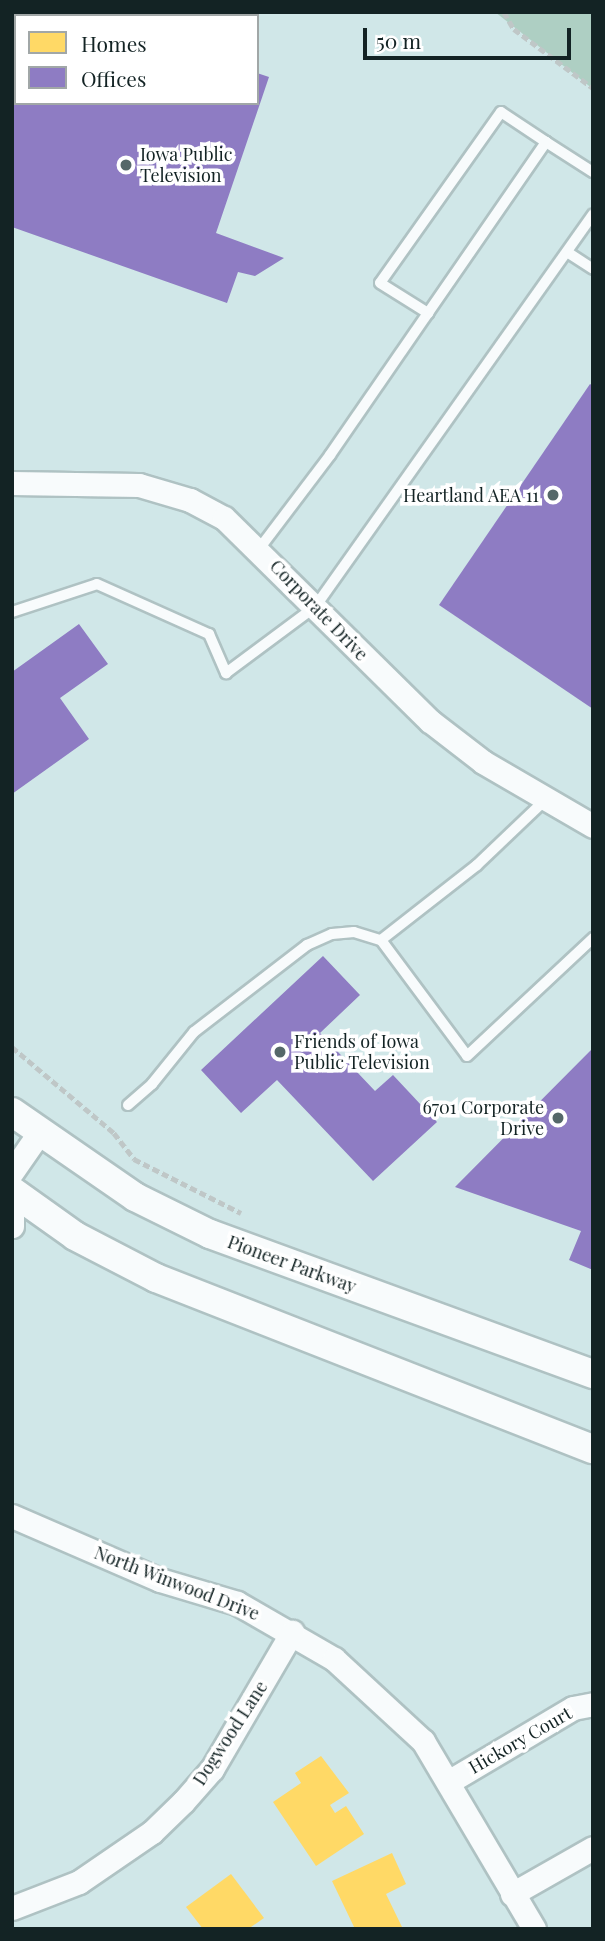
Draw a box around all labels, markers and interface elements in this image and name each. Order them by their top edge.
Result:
legend [14,14,259,105]
scale bar [367,14,575,58]
text: 50 m [376,26,421,54]
text: Homes [81,29,147,57]
text: Offices [81,64,146,92]
place label: Iowa Public Television [140,144,233,186]
marker: Iowa Public Television [118,157,134,173]
place label: Heartland AEA 11 [402,484,539,506]
marker: Heartland AEA 11 [545,487,561,503]
street label: Corporate Drive [266,555,372,665]
place label: Friends of Iowa Public Television [294,1031,430,1074]
marker: Friends of Iowa Public Television [272,1044,288,1060]
place label: 6701 Corporate Drive [422,1097,544,1140]
marker: 6701 Corporate Drive [550,1110,566,1126]
street label: Pioneer Parkway [225,1231,359,1297]
street label: North Winwood Drive [91,1541,263,1625]
street label: Dogwood Lane [188,1677,272,1789]
street label: Hickory Court [465,1702,575,1778]

